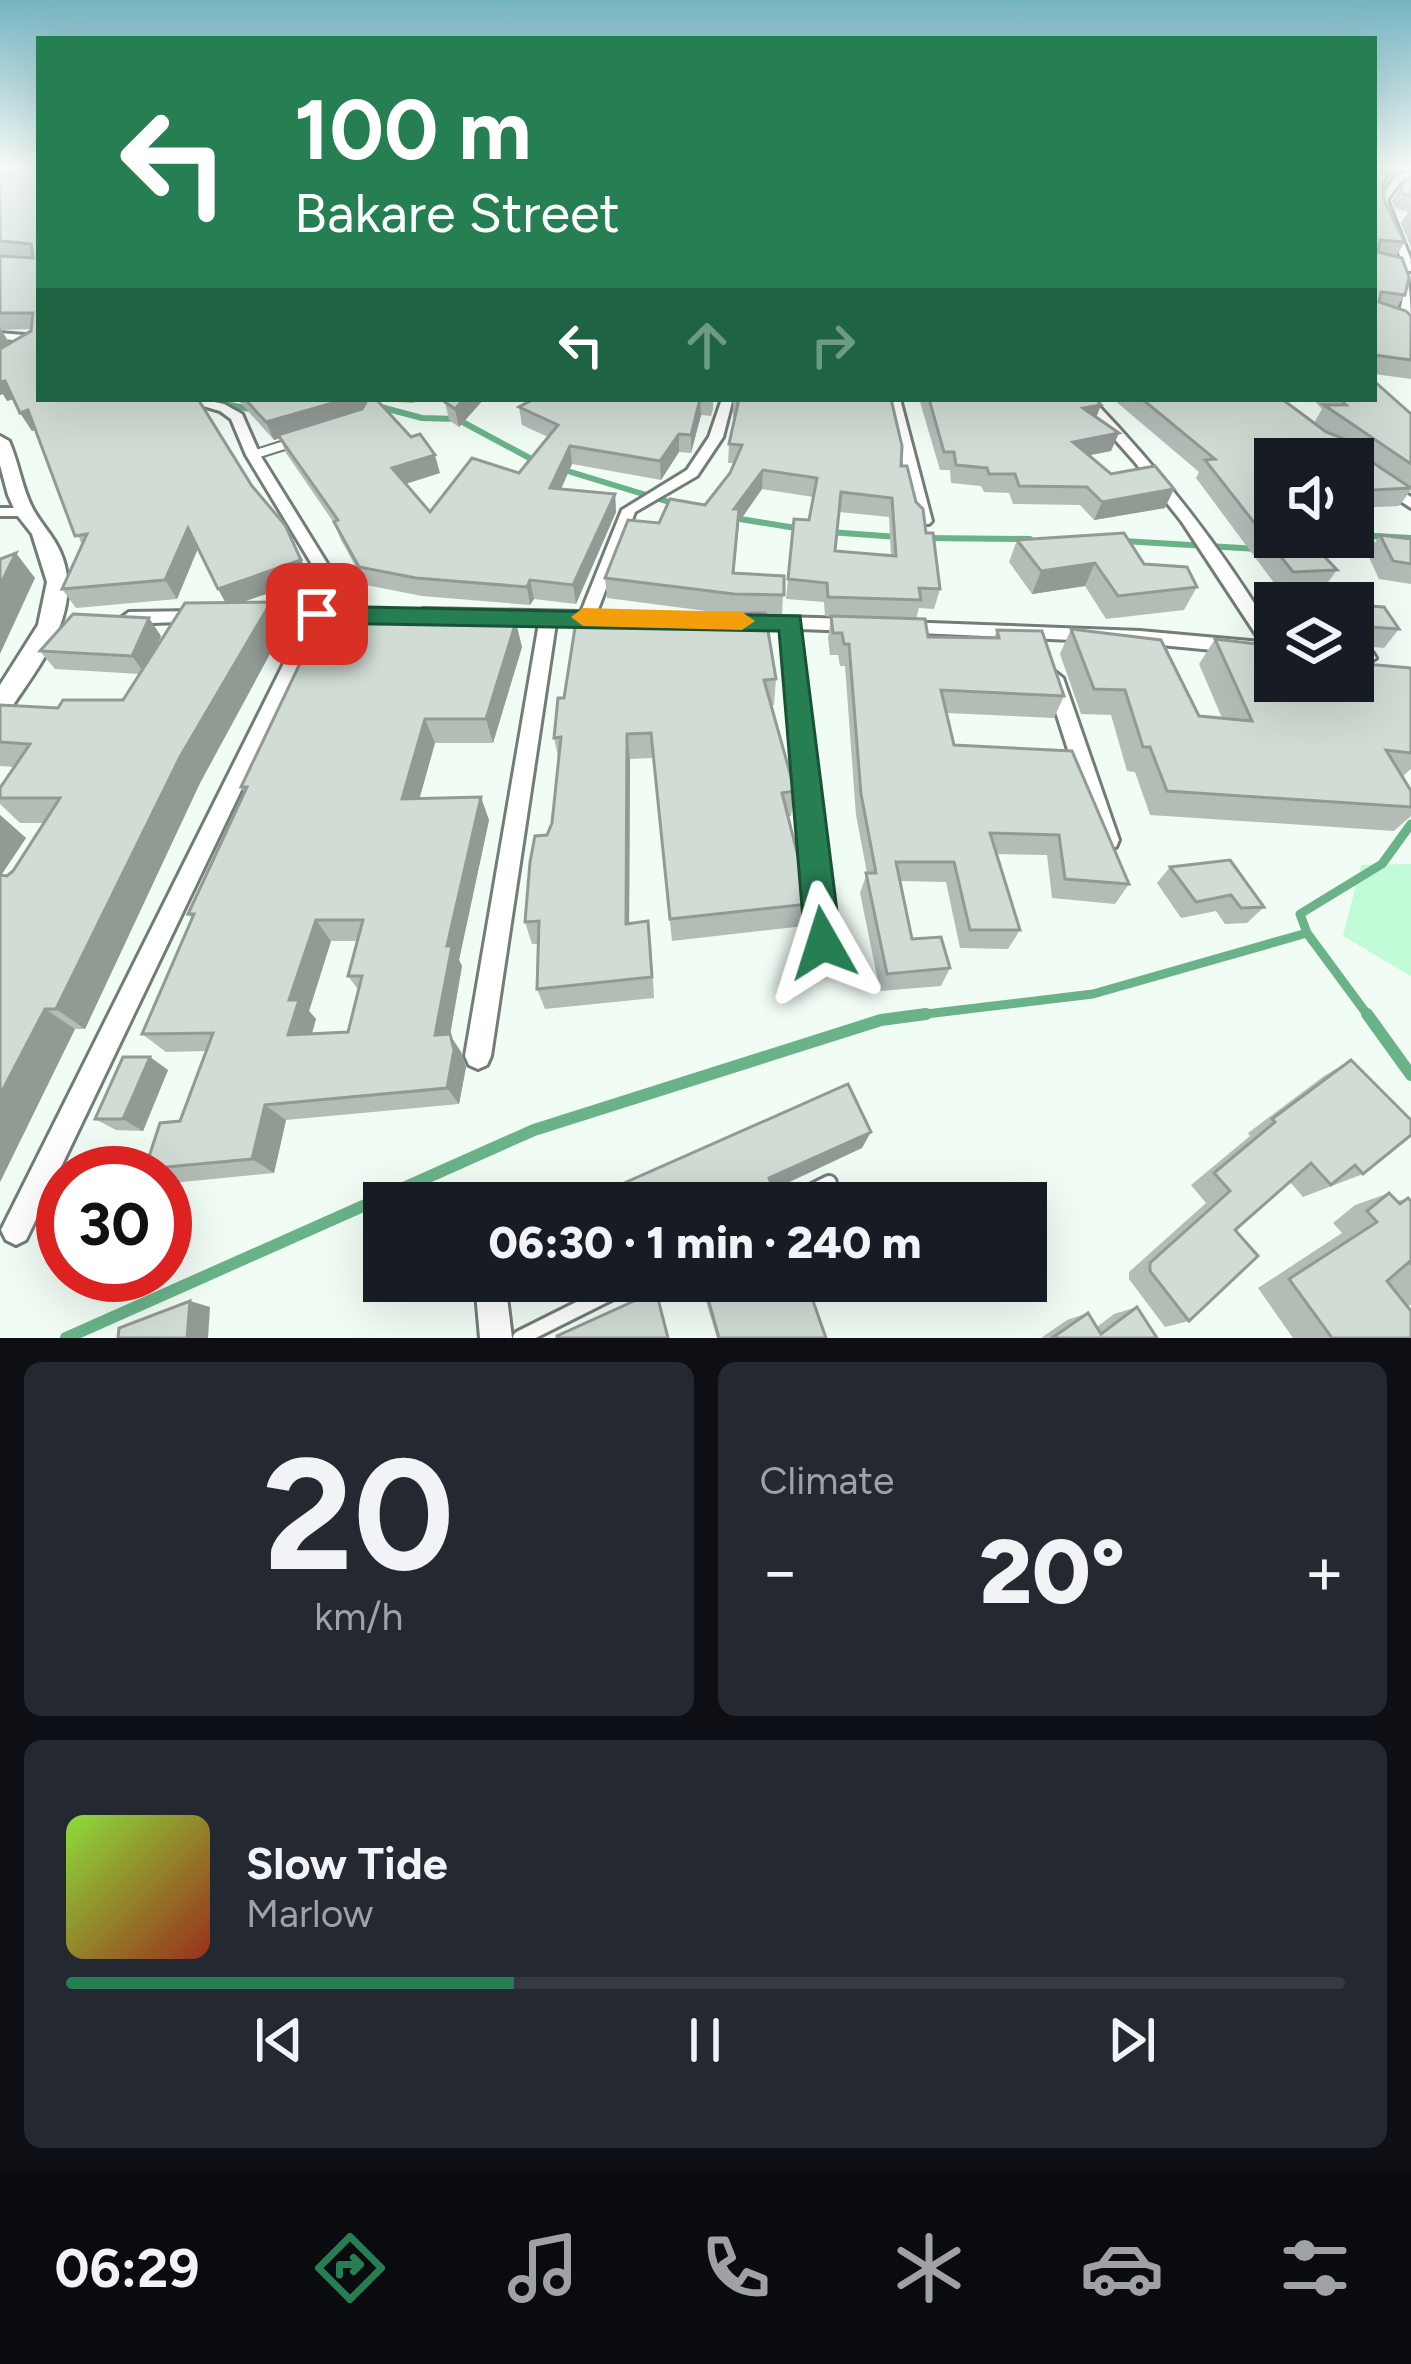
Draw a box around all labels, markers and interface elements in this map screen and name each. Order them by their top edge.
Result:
text: 100 m [294,79,532,180]
icon: left [96,84,252,240]
text: Bakare Street [294,181,620,246]
icon: left [548,312,614,378]
icon: ahead [674,312,740,378]
icon: right [800,312,866,378]
map controls [1254,438,1374,702]
button: sound [1254,438,1374,558]
pin [266,563,368,665]
icon: arrive [284,581,350,647]
button: layers [1254,582,1374,702]
position arrow [760,880,886,1006]
speed limit sign: 30 [36,1146,192,1302]
text: 06:30 · 1 min · 240 m [489,1215,921,1269]
text: 20 [263,1421,454,1608]
text: Climate [760,1457,894,1504]
text: 20° [979,1517,1125,1626]
text: − [760,1531,801,1611]
text: + [1304,1531,1345,1611]
text: km/h [314,1593,403,1640]
text: Slow Tide [246,1836,448,1890]
text: Marlow [246,1890,373,1937]
icon: previous [246,2007,312,2073]
icon: pause [672,2007,738,2073]
icon: next [1099,2007,1165,2073]
icon: directions [308,2226,392,2310]
icon: music [501,2226,585,2310]
icon: phone [694,2226,778,2310]
icon: climate [887,2226,971,2310]
icon: car [1080,2226,1164,2310]
icon: filters [1273,2226,1357,2310]
text: 06:29 [54,2236,200,2301]

